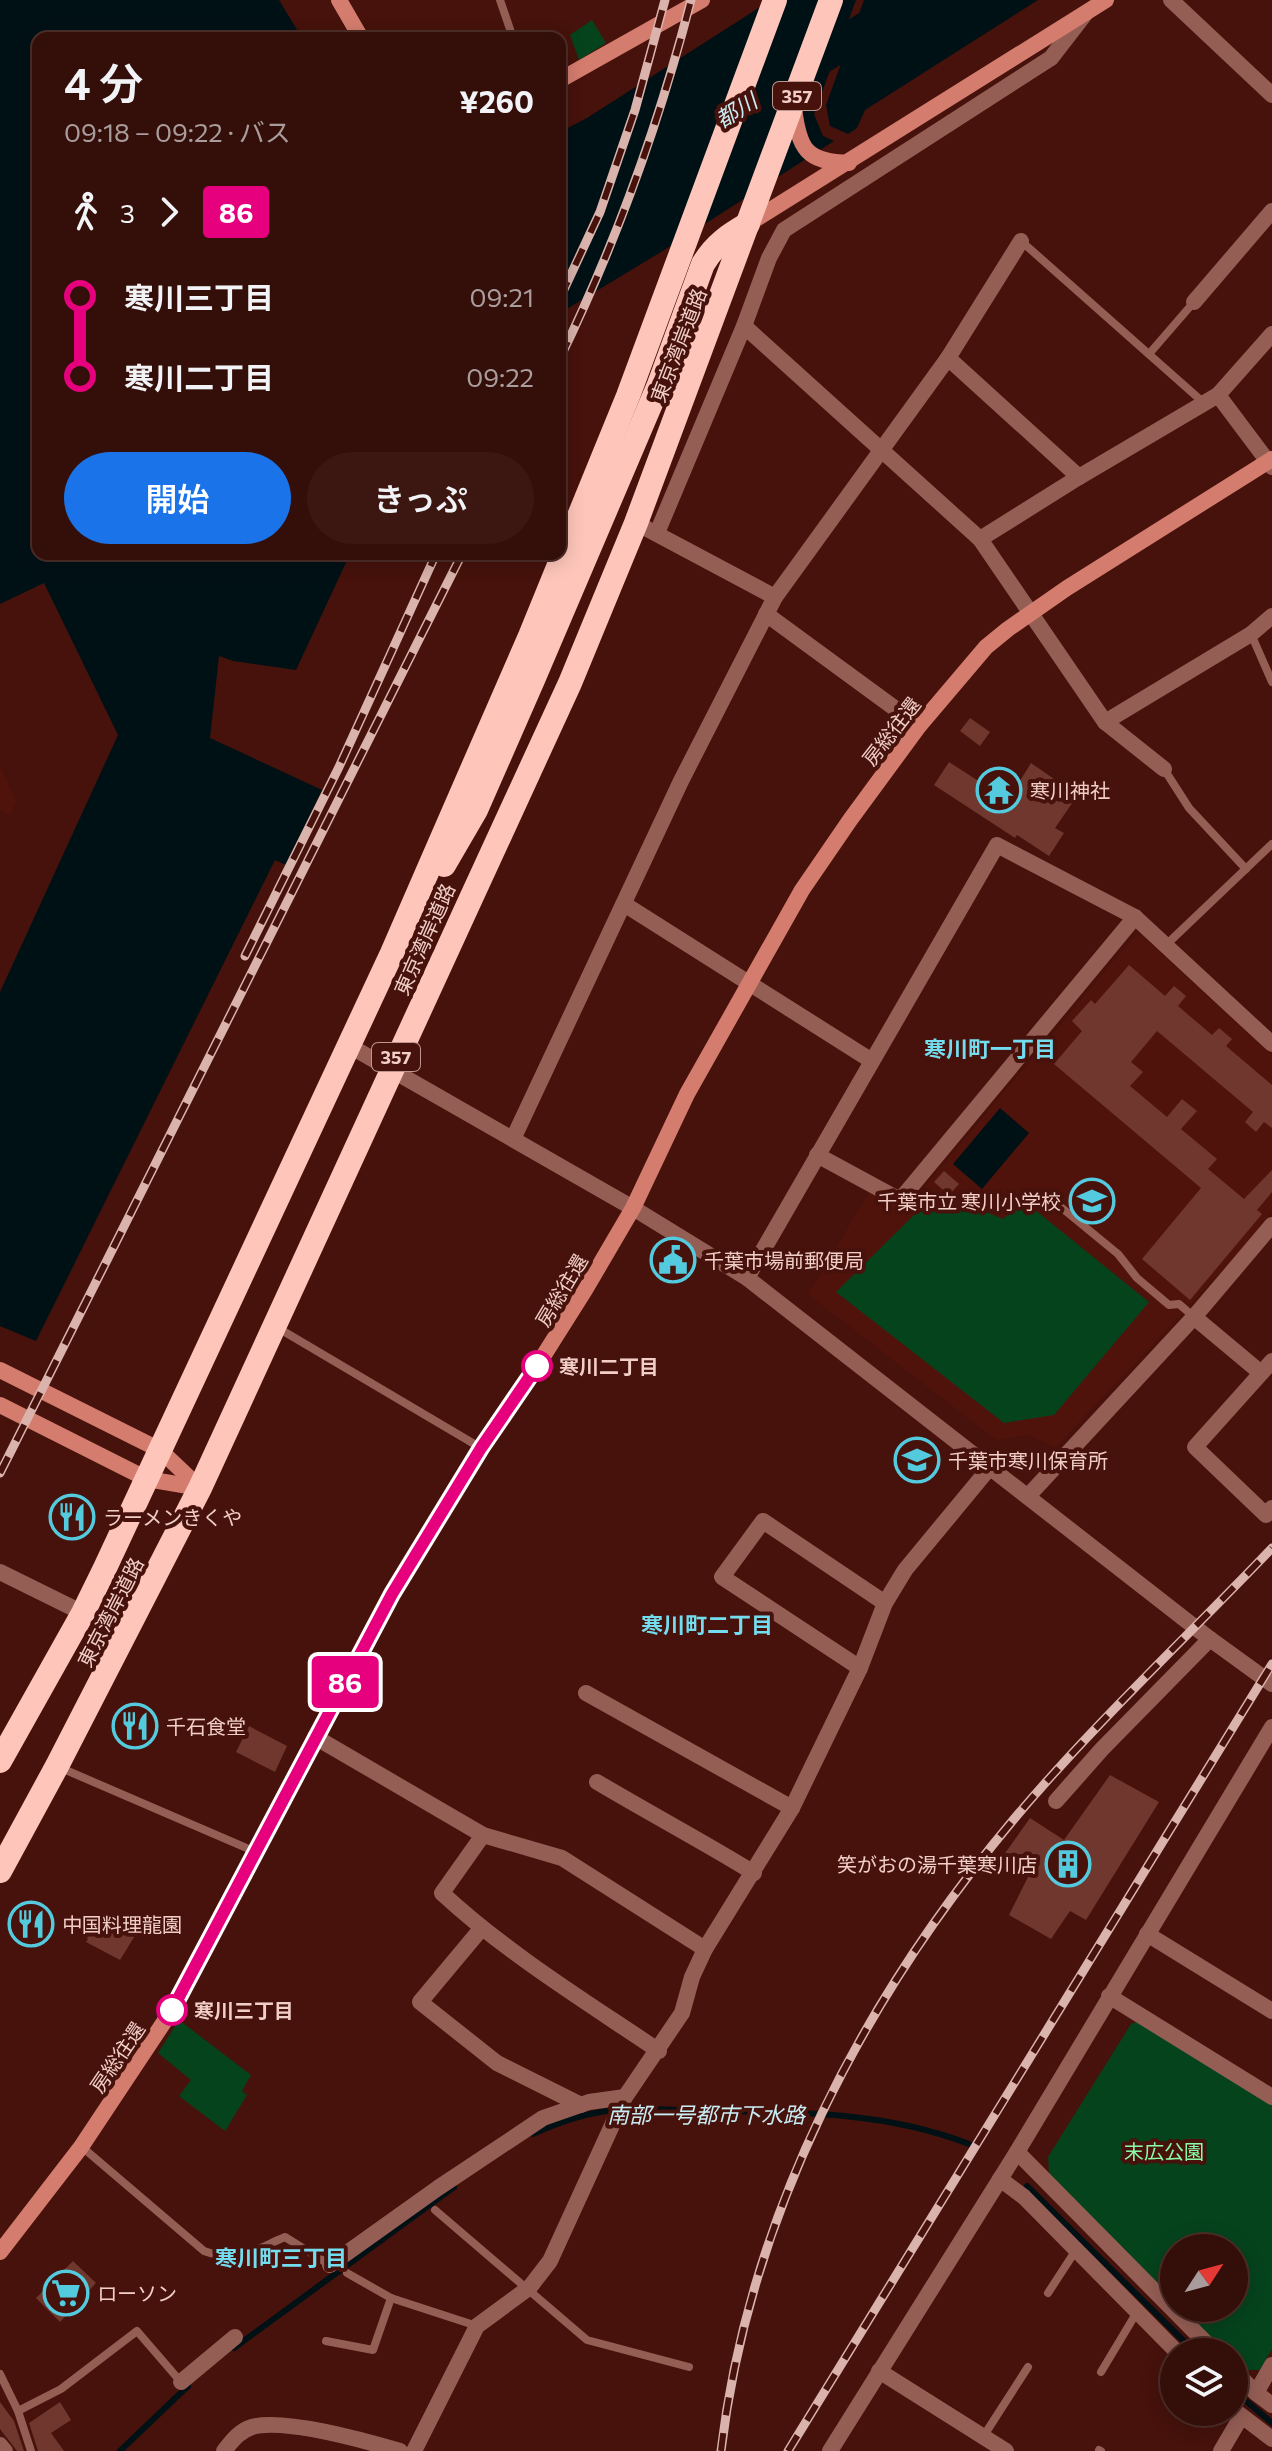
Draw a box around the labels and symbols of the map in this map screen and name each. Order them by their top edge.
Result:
road number: 357 [773,82,821,110]
water label: 都川 [710,86,764,133]
street label: 東京湾岸道路 [645,285,711,405]
street label: 房総往還 [857,692,925,770]
temple icon: 寒川神社 [975,766,1023,814]
place label: 寒川神社 [1030,778,1110,802]
street label: 東京湾岸道路 [389,879,459,999]
district label: 寒川町一丁目 [924,1035,1056,1062]
road number: 357 [372,1043,420,1071]
school or university icon: 千葉市立 寒川小学校 [1068,1177,1116,1225]
place label: 千葉市立 寒川小学校 [877,1189,1061,1213]
public building icon: 千葉市場前郵便局 [649,1236,697,1284]
place label: 千葉市場前郵便局 [704,1248,864,1272]
street label: 房総往還 [530,1250,592,1330]
marker: 寒川二丁目 [522,1351,552,1381]
place label: 寒川二丁目 [559,1354,659,1378]
school or university icon: 千葉市寒川保育所 [893,1436,941,1484]
place label: 千葉市寒川保育所 [948,1448,1108,1472]
restaurant icon: ラーメンきくや [48,1493,96,1541]
place label: ラーメンきくや [103,1505,242,1529]
street label: 東京湾岸道路 [72,1553,148,1671]
district label: 寒川町二丁目 [641,1611,773,1638]
line badge: 86 [309,1656,381,1708]
restaurant icon: 千石食堂 [111,1702,159,1750]
place label: 千石食堂 [166,1714,246,1738]
building icon: 笑がおの湯千葉寒川店 [1044,1840,1092,1888]
place label: 笑がおの湯千葉寒川店 [837,1852,1037,1876]
restaurant icon: 中国料理龍園 [7,1900,55,1948]
place label: 中国料理龍園 [62,1912,182,1936]
marker: 寒川三丁目 [157,1995,187,2025]
place label: 寒川三丁目 [194,1998,294,2022]
street label: 房総往還 [85,2017,149,2097]
water label: 南部一号都市下水路 [607,2101,807,2128]
park label: 末広公園 [1124,2139,1204,2163]
north arrow [1160,2234,1248,2322]
district label: 寒川町三丁目 [215,2244,347,2271]
supermarket icon: ローソン [42,2269,90,2317]
place label: ローソン [97,2281,177,2305]

